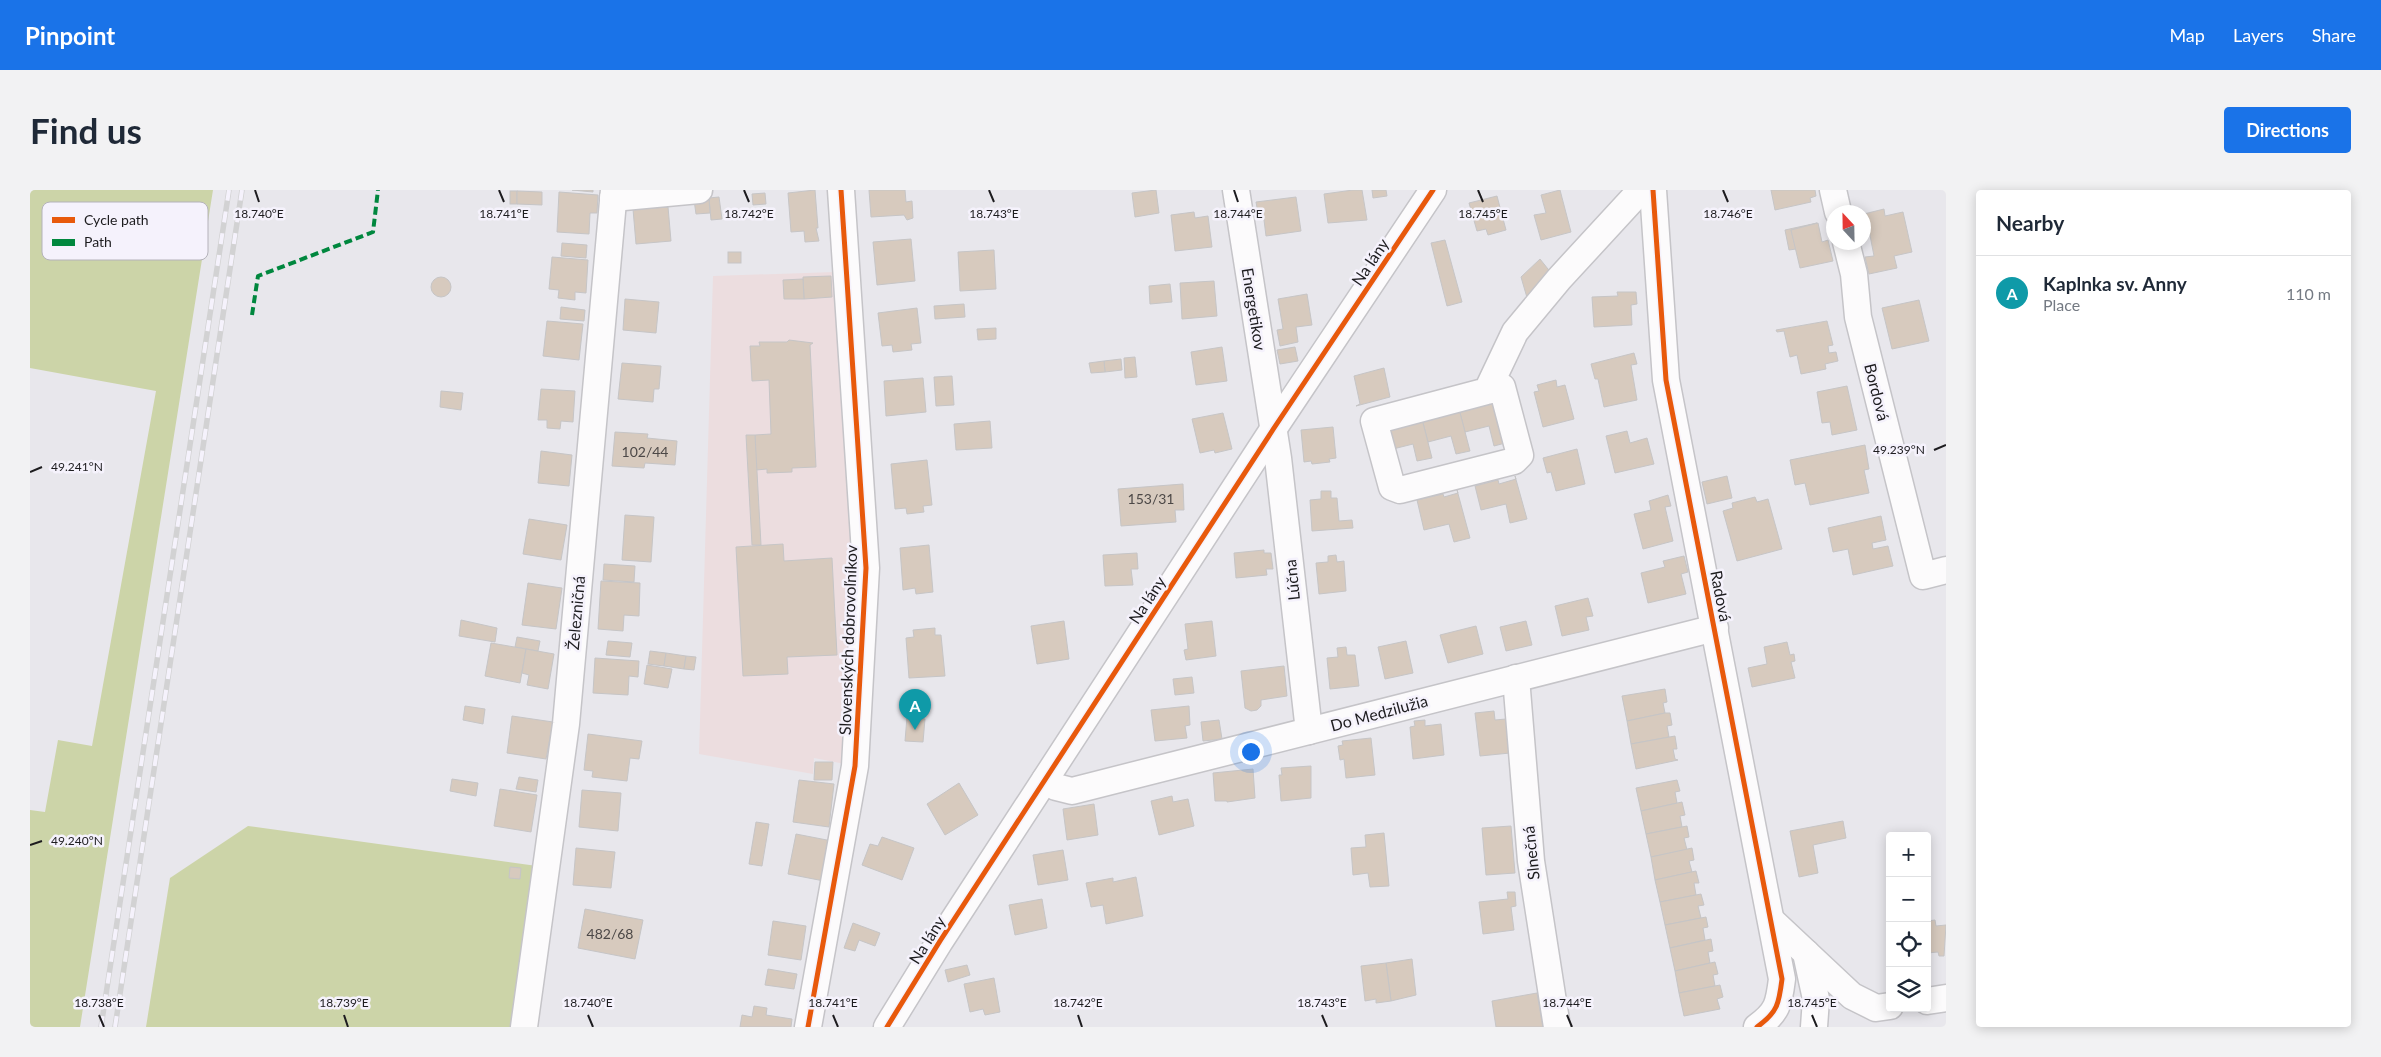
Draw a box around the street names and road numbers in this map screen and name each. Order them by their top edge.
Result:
street label: Na lány [1347,234,1393,289]
street label: Energetikov [1239,266,1271,352]
street label: Bordová [1861,361,1894,423]
street label: Slovenských dobrovoľníkov [835,544,860,735]
street label: Lúčna [1280,559,1303,602]
street label: Radová [1707,569,1736,623]
street label: Na lány [1124,572,1169,627]
street label: Železničná [563,575,588,651]
street label: Do Medzilužia [1328,690,1430,735]
street label: Slnečná [1518,825,1543,881]
street label: Na lány [905,912,949,967]

